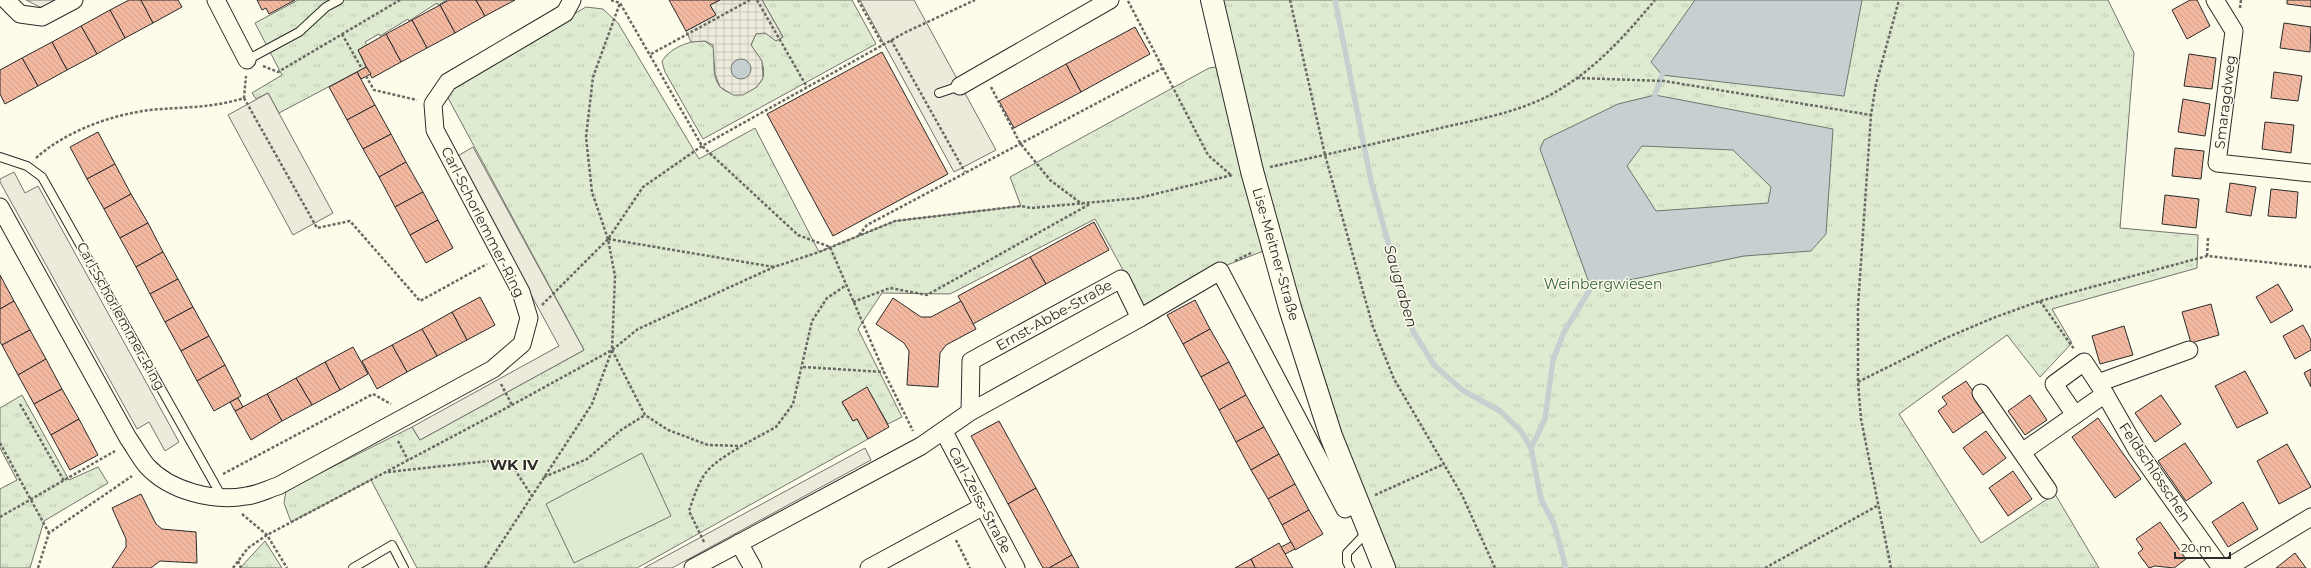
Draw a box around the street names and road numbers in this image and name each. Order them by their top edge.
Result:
street label: Smaragdweg [2210,54,2240,150]
street label: Carl-Schorlemmer-Ring [437,144,529,300]
street label: Lise-Meitner-Straße [1248,185,1304,323]
street label: Carl-Schorlemmer-Ring [73,239,169,393]
street label: Ernst-Abbe-Straße [993,276,1115,354]
street label: Feldschlösschen [2115,419,2195,525]
street label: Carl-Zeiss-Straße [944,444,1016,556]

